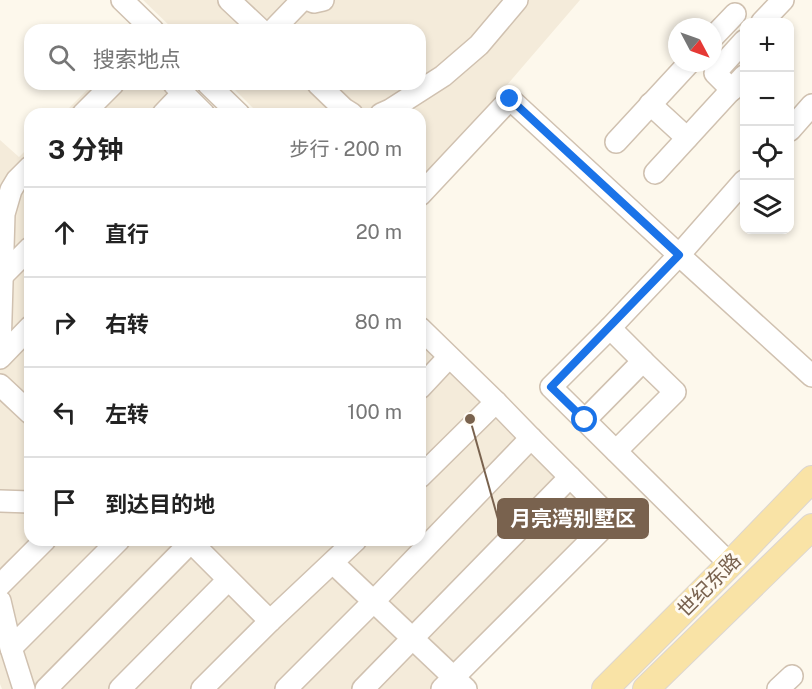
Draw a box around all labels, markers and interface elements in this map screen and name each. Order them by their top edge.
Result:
north arrow [668,18,722,72]
map controls [740,18,794,234]
button: + [740,18,794,72]
search box [24,24,426,90]
icon: search [45,41,78,74]
text: 搜索地点 [93,46,181,72]
button: − [740,72,794,126]
route end [496,85,522,111]
button: locate [740,126,794,180]
text: 3 分钟 [48,134,123,165]
text: 步行 · 200 m [289,137,402,161]
button: layers [740,180,794,234]
icon: ahead [48,216,81,249]
text: 20 m [356,220,402,244]
text: 直行 [105,221,149,247]
icon: right [48,306,81,339]
text: 80 m [355,310,402,334]
text: 右转 [105,311,149,337]
icon: left [48,396,81,429]
text: 100 m [347,400,402,424]
text: 左转 [105,401,149,427]
route start [571,406,597,432]
icon: arrive [48,486,81,519]
text: 到达目的地 [105,491,215,517]
callout: 月亮湾别墅区 [498,499,648,538]
text: 月亮湾别墅区 [510,506,636,531]
street label: 世纪东路 [672,548,746,622]

